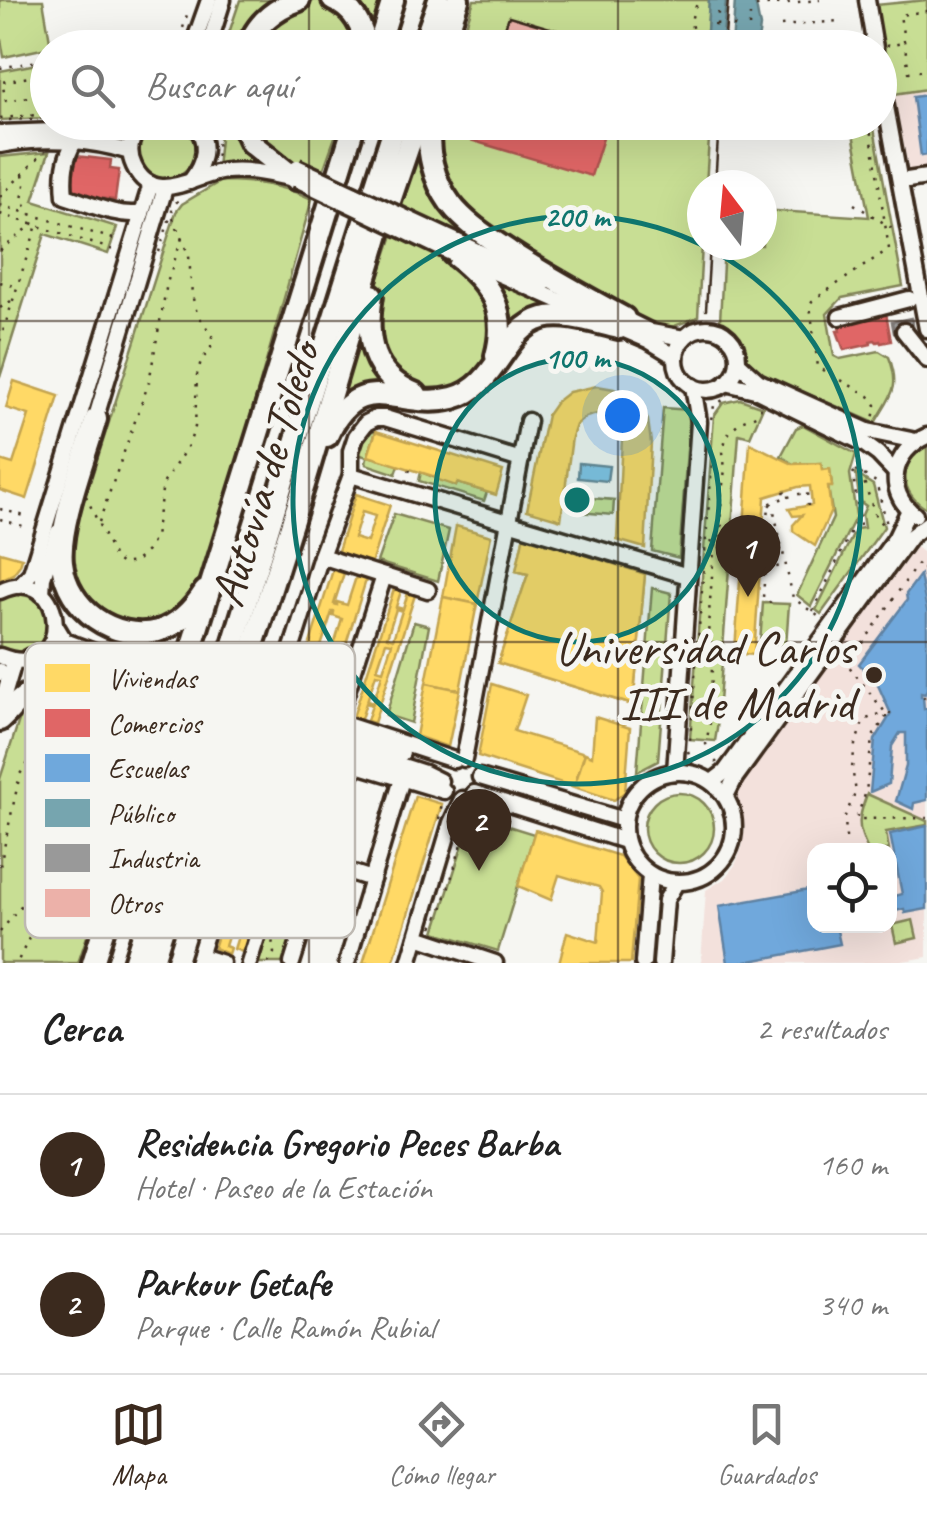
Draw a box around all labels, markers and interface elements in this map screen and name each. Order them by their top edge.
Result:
search box [30,30,897,140]
icon: search [65,58,120,113]
text: Buscar aquí [145,62,294,109]
north arrow [687,170,777,260]
text: 200 m [545,198,612,236]
street label: Autovía de Toledo [196,330,335,613]
text: 100 m [545,339,612,377]
your location [597,390,648,441]
centre of rings [559,482,595,518]
pin: 1 [716,514,780,597]
place label: Universidad Carlos III de Madrid [555,618,861,733]
legend [25,643,355,938]
text: Viviendas [108,661,199,696]
marker: Universidad Carlos III de Madrid [863,664,885,686]
text: Comercios [108,706,204,741]
text: Escuelas [108,751,190,786]
pin: 2 [446,788,512,871]
text: Público [108,796,177,831]
text: Industria [108,841,201,876]
map controls [807,843,897,933]
button: locate [807,843,897,933]
text: Otros [108,886,164,921]
text: Cerca [40,1002,122,1055]
text: 2 resultados [756,1008,887,1049]
text: Residencia Gregorio Peces Barba [135,1120,559,1167]
text: 1 [65,1144,80,1185]
text: 160 m [818,1144,887,1185]
text: Hotel · Paseo de la Estación [135,1167,432,1208]
text: Parkour Getafe [135,1260,331,1307]
text: 2 [65,1284,80,1325]
text: 340 m [818,1284,887,1325]
text: Parque · Calle Ramón Rubial [135,1307,435,1348]
tab: Mapa [111,1397,166,1492]
tab: Cómo llegar [389,1397,495,1492]
tab: Guardados [717,1397,816,1492]

